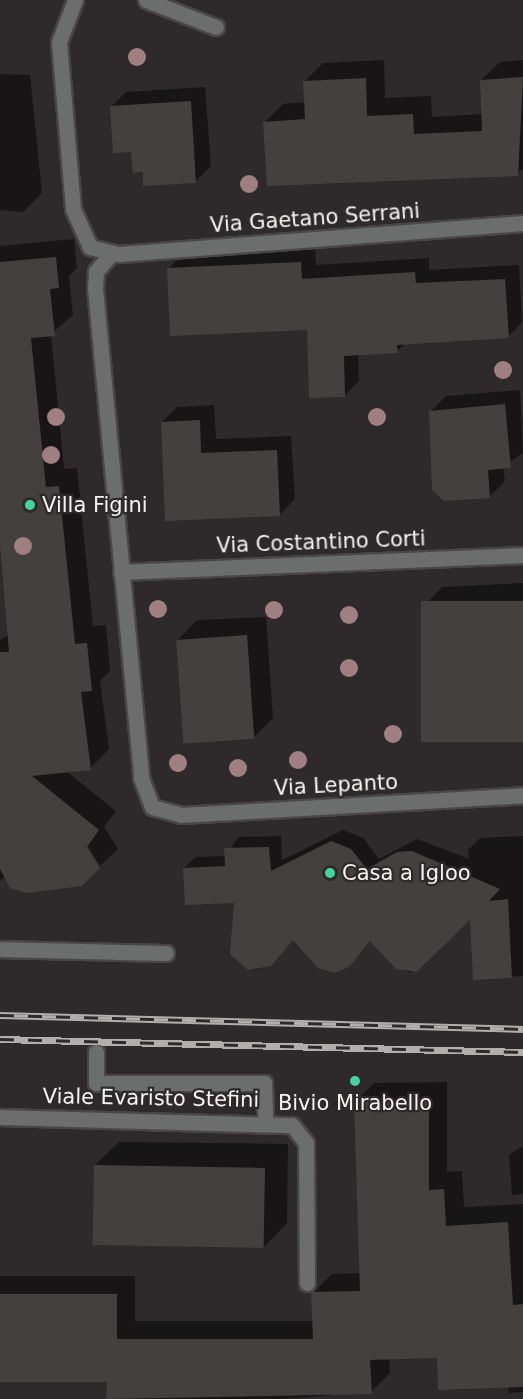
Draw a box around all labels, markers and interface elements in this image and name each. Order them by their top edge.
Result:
street label: Via Gaetano Serrani [209,198,421,238]
place label: Villa Figini [42,492,148,518]
marker: Villa Figini [23,498,37,512]
street label: Via Costantino Corti [216,526,426,558]
street label: Via Lepanto [273,769,399,801]
place label: Casa a Igloo [342,860,471,886]
marker: Casa a Igloo [323,866,337,880]
marker: Bivio Mirabello [348,1074,362,1088]
street label: Viale Evaristo Stefini [42,1084,260,1112]
place label: Bivio Mirabello [278,1090,432,1116]

